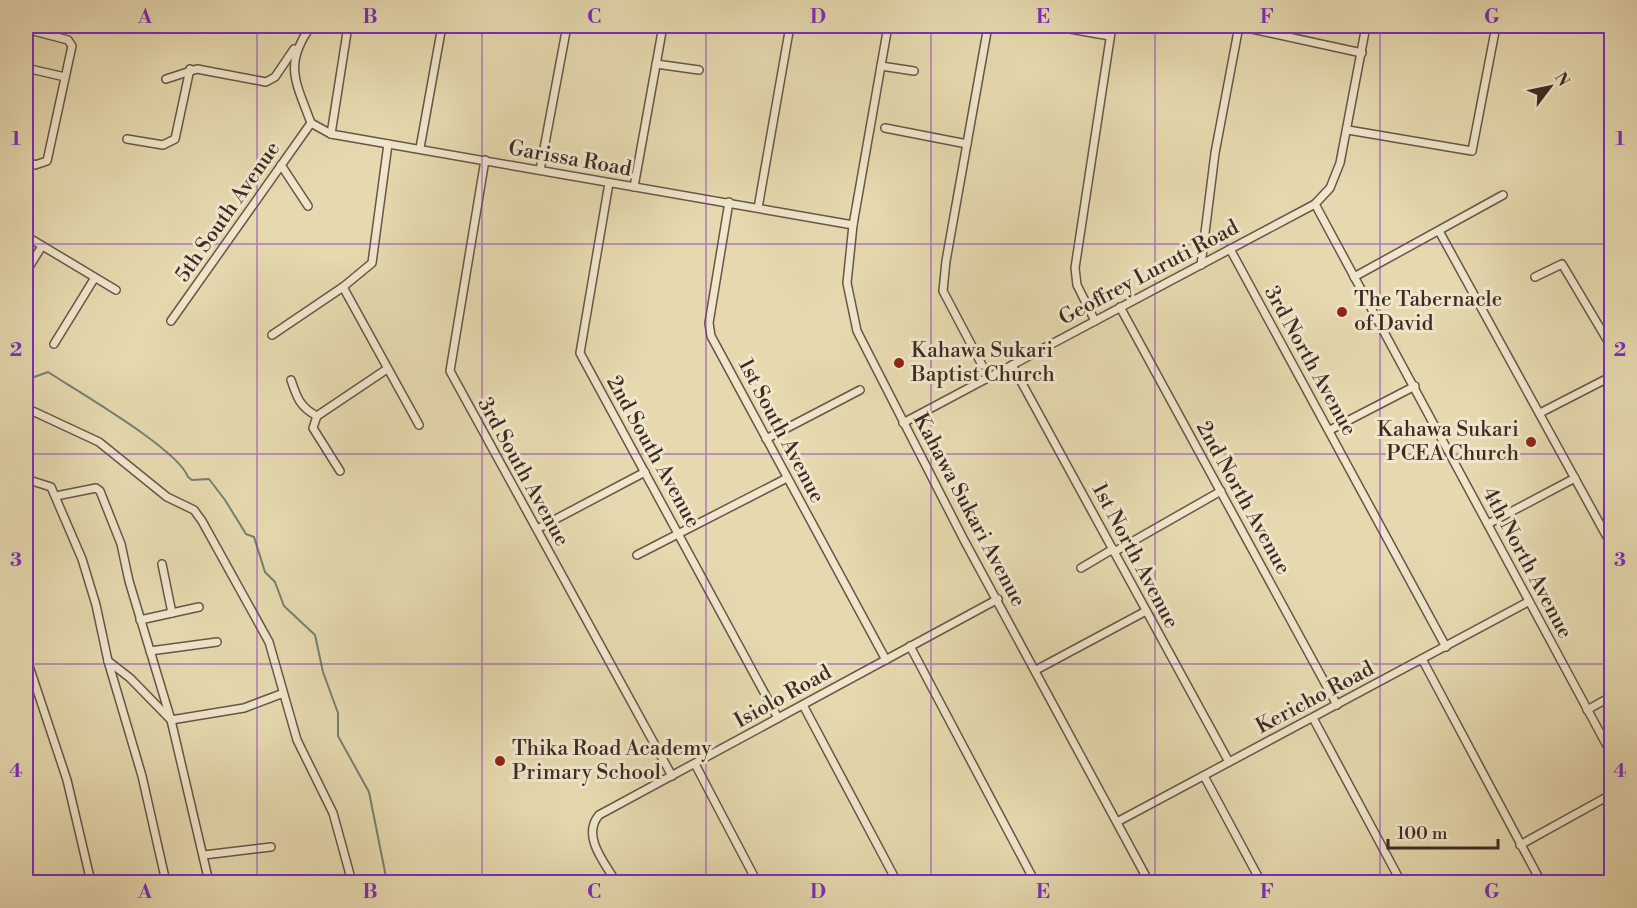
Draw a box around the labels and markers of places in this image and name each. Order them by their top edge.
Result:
place label: The Tabernacle of David [1354,287,1502,337]
marker: The Tabernacle of David [1335,305,1349,319]
place label: Kahawa Sukari Baptist Church [910,338,1055,388]
marker: Kahawa Sukari Baptist Church [892,356,906,370]
place label: Kahawa Sukari PCEA Church [1377,417,1519,467]
marker: Kahawa Sukari PCEA Church [1524,435,1538,449]
place label: Thika Road Academy Primary School [512,736,712,786]
marker: Thika Road Academy Primary School [493,754,507,768]

